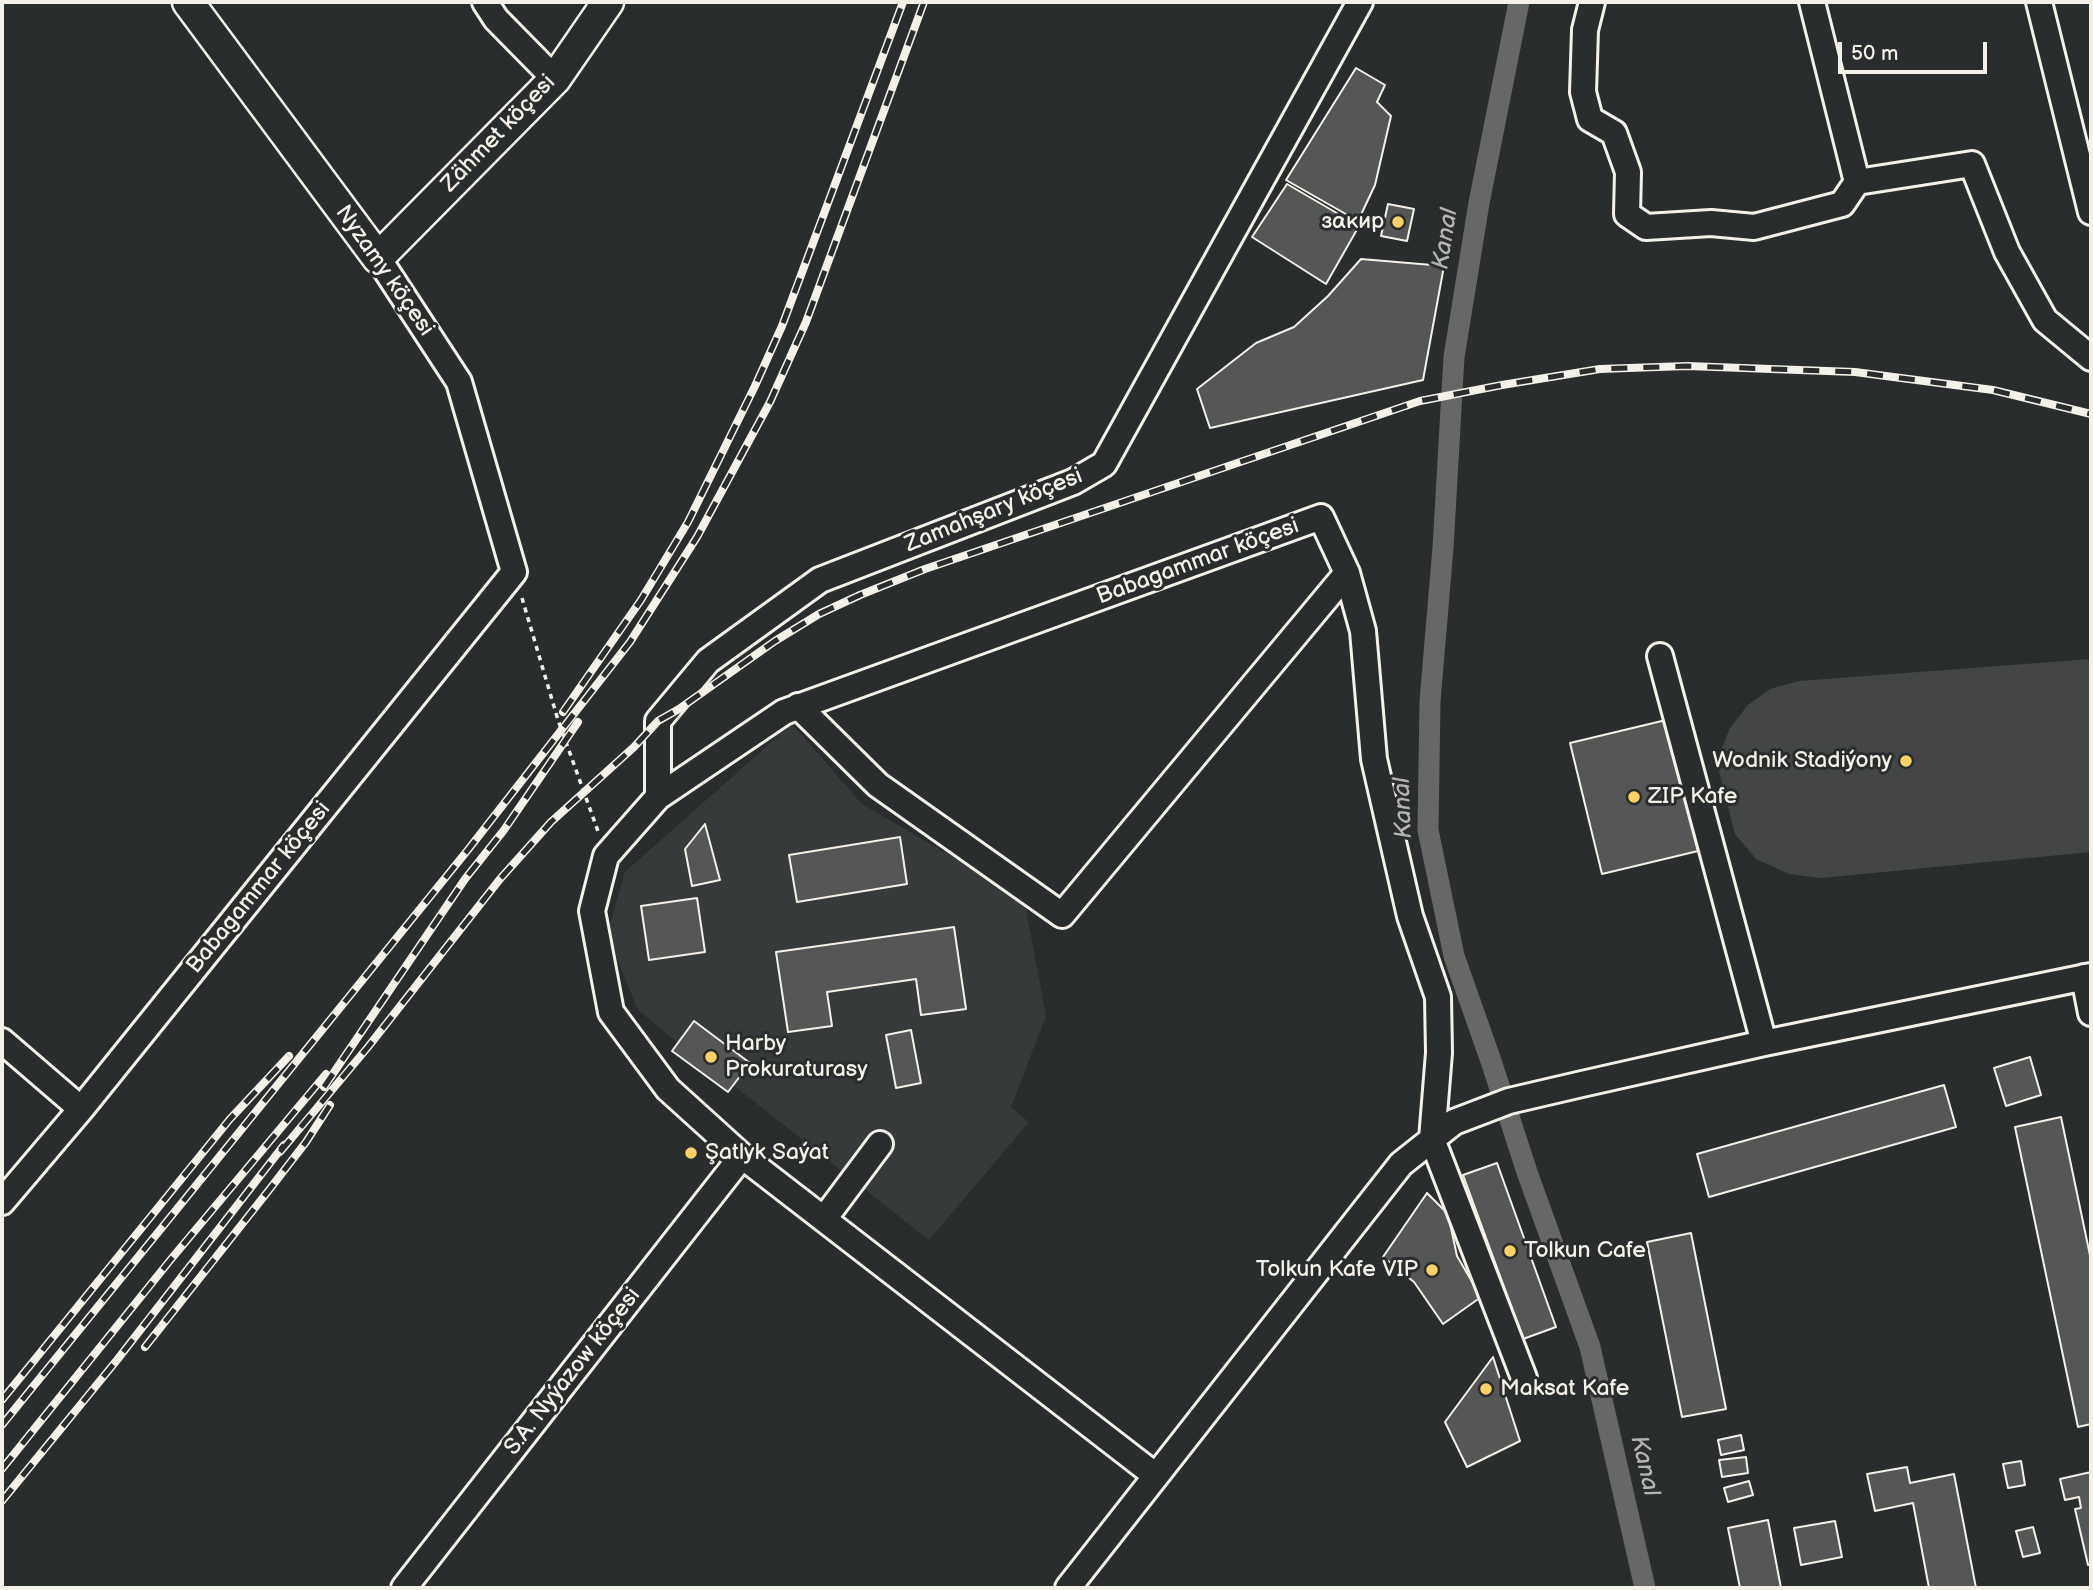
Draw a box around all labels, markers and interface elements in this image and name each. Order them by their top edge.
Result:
scale bar [1841,28,1990,72]
text: 50 m [1851,41,1898,66]
street label: Zähmet köçesi [436,70,562,198]
street label: Nyzamy köçesi [329,200,439,342]
water label: Kanal [1427,206,1465,272]
place label: закир [1321,208,1384,236]
marker: закир [1390,214,1406,230]
street label: Zamahşary köçesi [901,463,1087,559]
street label: Babagammar köçesi [1093,513,1303,611]
place label: Wodnik Stadiýony [1712,747,1892,775]
marker: Wodnik Stadiýony [1898,753,1914,769]
water label: Kanal [1389,777,1419,839]
place label: ZIP Kafe [1648,783,1737,811]
marker: ZIP Kafe [1626,789,1642,805]
street label: Babagammar köçesi [181,797,337,979]
place label: Harby Prokuraturasy [725,1030,868,1084]
marker: Harby Prokuraturasy [703,1049,719,1065]
place label: Şatlyk Saýat [705,1139,829,1167]
marker: Şatlyk Saýat [683,1145,699,1161]
place label: Tolkun Cafe [1524,1237,1646,1265]
marker: Tolkun Cafe [1502,1243,1518,1259]
place label: Tolkun Kafe VIP [1256,1256,1418,1284]
marker: Tolkun Kafe VIP [1424,1262,1440,1278]
street label: S.A. Nyýazow köçesi [499,1283,647,1461]
place label: Maksat Kafe [1500,1375,1629,1403]
marker: Maksat Kafe [1478,1381,1494,1397]
water label: Kanal [1623,1433,1665,1499]

